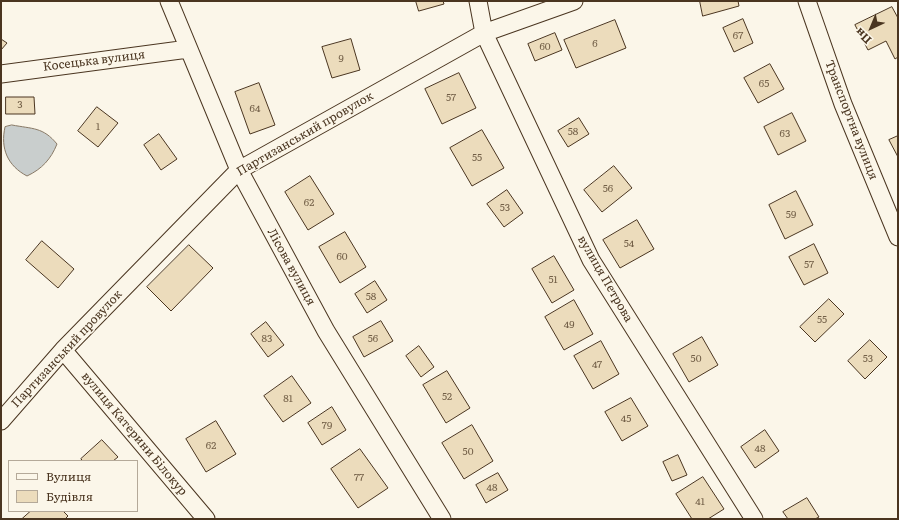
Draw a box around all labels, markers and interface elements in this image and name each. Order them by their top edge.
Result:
north arrow [851,8,891,48]
text: Пн [851,25,874,48]
house number: 67 [733,30,743,42]
house number: 6 [592,38,598,50]
house number: 60 [539,41,551,53]
street label: Косецька вулиця [42,48,146,74]
house number: 9 [338,53,344,65]
street label: Транспортна вулиця [822,58,880,182]
house number: 65 [759,78,769,90]
street label: Партизанський провулок [234,89,376,179]
house number: 57 [446,92,456,104]
house number: 3 [17,99,23,111]
house number: 64 [250,103,260,115]
house number: 1 [96,121,100,133]
house number: 58 [568,126,578,138]
house number: 63 [780,128,790,140]
house number: 55 [472,152,482,164]
house number: 56 [603,183,613,195]
house number: 62 [304,197,314,209]
house number: 53 [500,202,510,214]
house number: 59 [786,209,796,221]
street label: Лісова вулиця [264,226,318,308]
street label: вулиця Петрова [574,233,636,325]
house number: 54 [624,238,634,250]
house number: 60 [336,251,348,263]
house number: 57 [804,259,814,271]
house number: 51 [548,274,558,286]
street label: Партизанський провулок [9,287,125,411]
house number: 58 [366,291,376,303]
house number: 55 [817,314,827,326]
house number: 49 [564,319,574,331]
house number: 83 [262,333,272,345]
house number: 56 [368,333,378,345]
house number: 50 [691,353,701,365]
house number: 53 [863,353,873,365]
house number: 47 [592,359,602,371]
street label: вулиця Катерини Білокур [78,369,190,499]
house number: 52 [442,391,452,403]
house number: 81 [283,393,293,405]
house number: 45 [621,413,631,425]
house number: 79 [322,420,332,432]
house number: 62 [206,440,216,452]
house number: 48 [754,443,766,455]
house number: 50 [463,446,473,458]
legend [8,460,138,512]
text: Вулиця [46,467,91,485]
house number: 77 [354,472,364,484]
house number: 48 [486,482,498,494]
text: Будівля [46,487,93,505]
house number: 41 [695,496,705,508]

